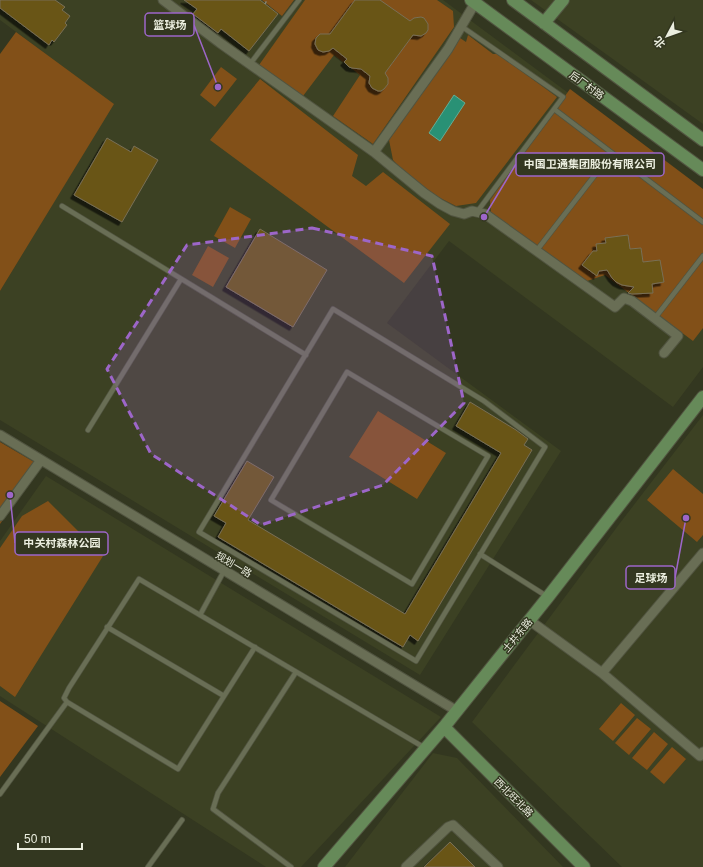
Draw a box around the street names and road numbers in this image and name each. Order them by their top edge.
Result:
street label: 后厂村路 [567,69,606,102]
street label: 规划一路 [214,549,254,579]
street label: 土井东路 [501,616,534,654]
street label: 西北旺北路 [492,776,535,819]

